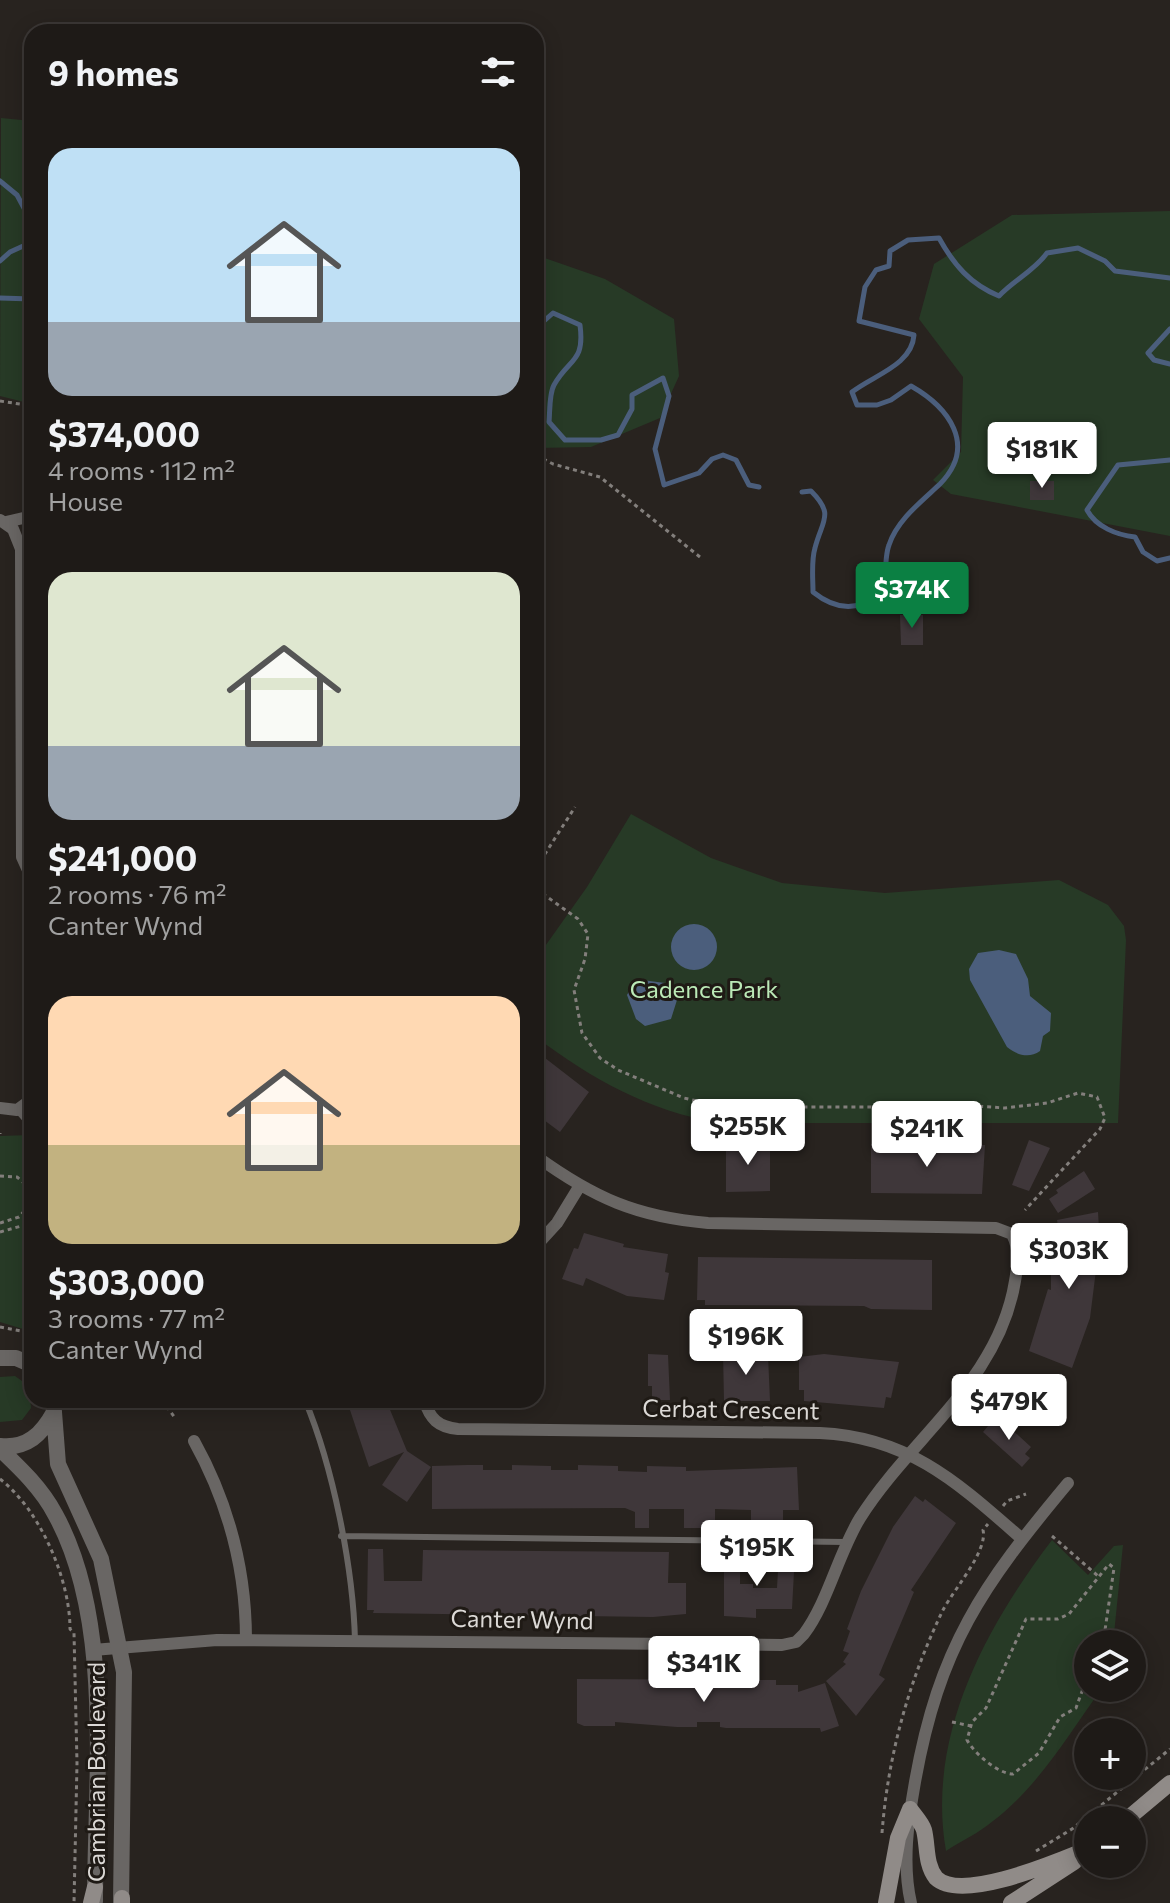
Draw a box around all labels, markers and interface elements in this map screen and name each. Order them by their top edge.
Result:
icon: filters [476,50,520,94]
text: 9 homes [48,51,179,93]
icon: home [212,200,356,344]
text: $374,000 [48,412,200,454]
pin: $181K [986,422,1098,490]
text: $181K [1006,432,1078,463]
text: 4 rooms · 112 m² [48,454,235,485]
text: House [48,485,123,516]
pin: $374K [856,562,968,630]
text: $374K [874,572,950,603]
icon: home [212,624,356,768]
text: $241,000 [48,836,197,878]
text: 2 rooms · 76 m² [48,878,227,909]
text: Canter Wynd [48,909,203,940]
park label: Cadence Park [630,974,778,1003]
icon: home [212,1048,356,1192]
pin: $255K [692,1099,804,1167]
pin: $241K [871,1101,983,1169]
text: $255K [709,1109,787,1140]
text: $241K [890,1111,964,1142]
pin: $303K [1013,1223,1125,1291]
text: $303K [1029,1233,1109,1264]
text: $303,000 [48,1260,205,1302]
text: 3 rooms · 77 m² [48,1302,225,1333]
pin: $196K [690,1309,802,1377]
text: $196K [708,1319,784,1350]
text: Canter Wynd [48,1333,203,1364]
pin: $479K [953,1374,1065,1442]
text: $479K [970,1384,1048,1415]
street label: Cerbat Crescent [642,1392,820,1425]
pin: $195K [701,1520,813,1588]
text: $195K [719,1530,795,1561]
street label: Canter Wynd [450,1603,594,1634]
map controls [1074,1630,1146,1878]
button: layers [1074,1630,1146,1702]
pin: $341K [648,1636,760,1704]
text: $341K [666,1646,742,1677]
street label: Cambrian Boulevard [81,1662,110,1882]
button: + [1074,1718,1146,1790]
button: − [1074,1806,1146,1878]

